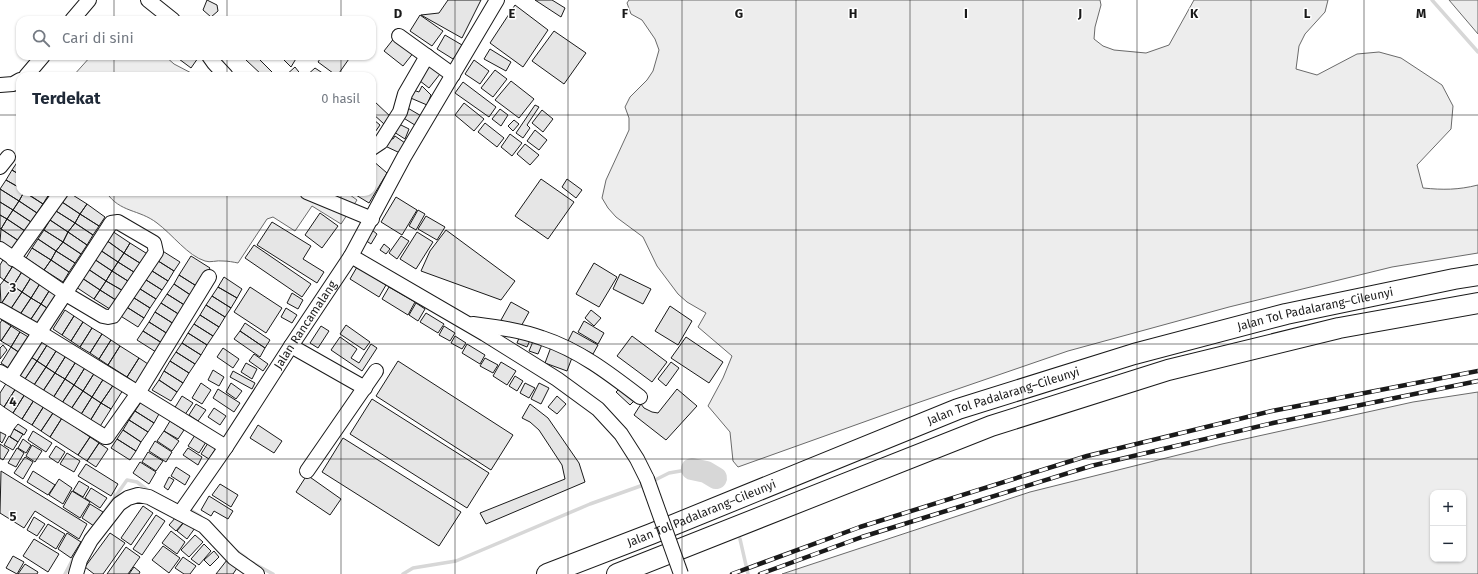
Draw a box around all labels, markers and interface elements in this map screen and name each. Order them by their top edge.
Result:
text: D [394,6,403,21]
text: E [509,6,516,21]
text: F [622,6,629,21]
text: G [735,6,743,21]
text: H [849,6,857,21]
text: I [964,6,968,21]
text: J [1077,6,1082,21]
text: K [1190,6,1199,21]
text: L [1304,6,1311,21]
text: M [1416,6,1426,21]
search box [16,16,376,60]
icon: search [30,27,52,49]
text: Cari di sini [62,29,134,47]
text: Terdekat [32,88,101,109]
text: 0 hasil [321,91,360,106]
street label: Jalan Rancamalang [271,277,340,372]
text: 3 [9,280,17,295]
street label: Jalan Tol Padalarang–Cileunyi [1236,285,1394,334]
street label: Jalan Tol Padalarang–Cileunyi [925,364,1081,428]
text: 4 [9,394,17,409]
street label: Jalan Tol Padalarang–Cileunyi [625,477,778,550]
map controls [1430,490,1466,562]
button: + [1430,490,1466,526]
text: 5 [10,509,17,524]
button: − [1430,526,1466,562]

